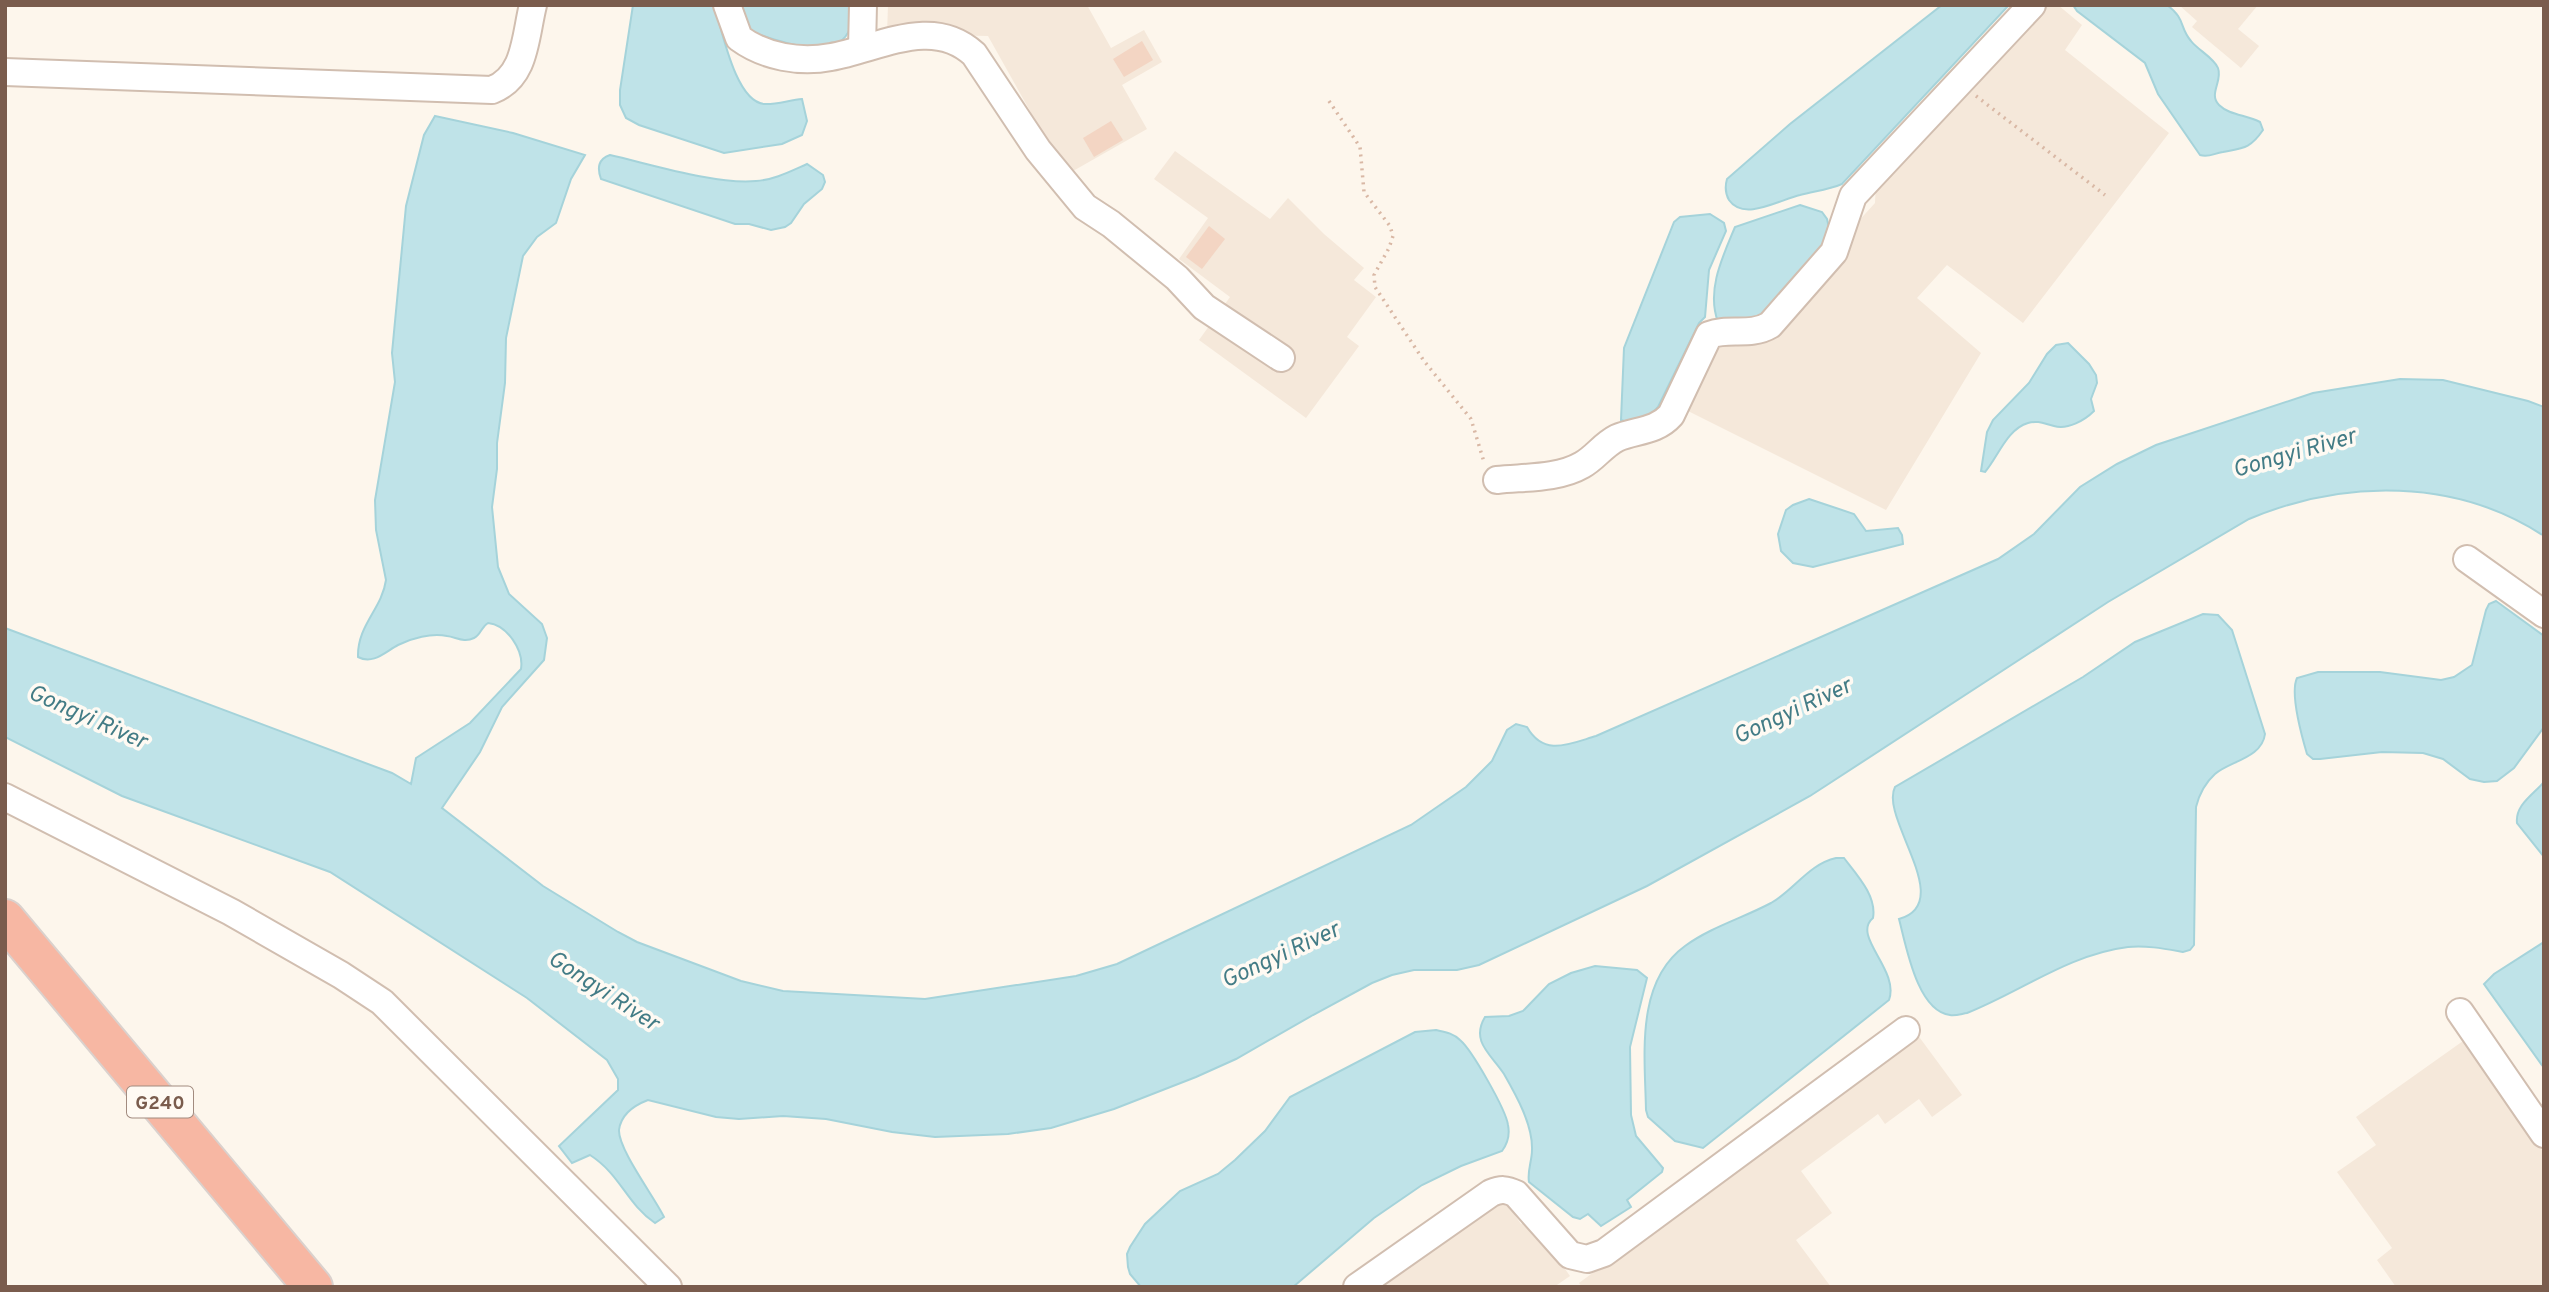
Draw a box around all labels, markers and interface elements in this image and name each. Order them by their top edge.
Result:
water label: Gongyi River [2230,422,2362,486]
water label: Gongyi River [1729,671,1859,752]
water label: Gongyi River [23,679,153,758]
water label: Gongyi River [1217,915,1347,996]
water label: Gongyi River [541,945,666,1040]
road number: G240 [127,1086,193,1118]

